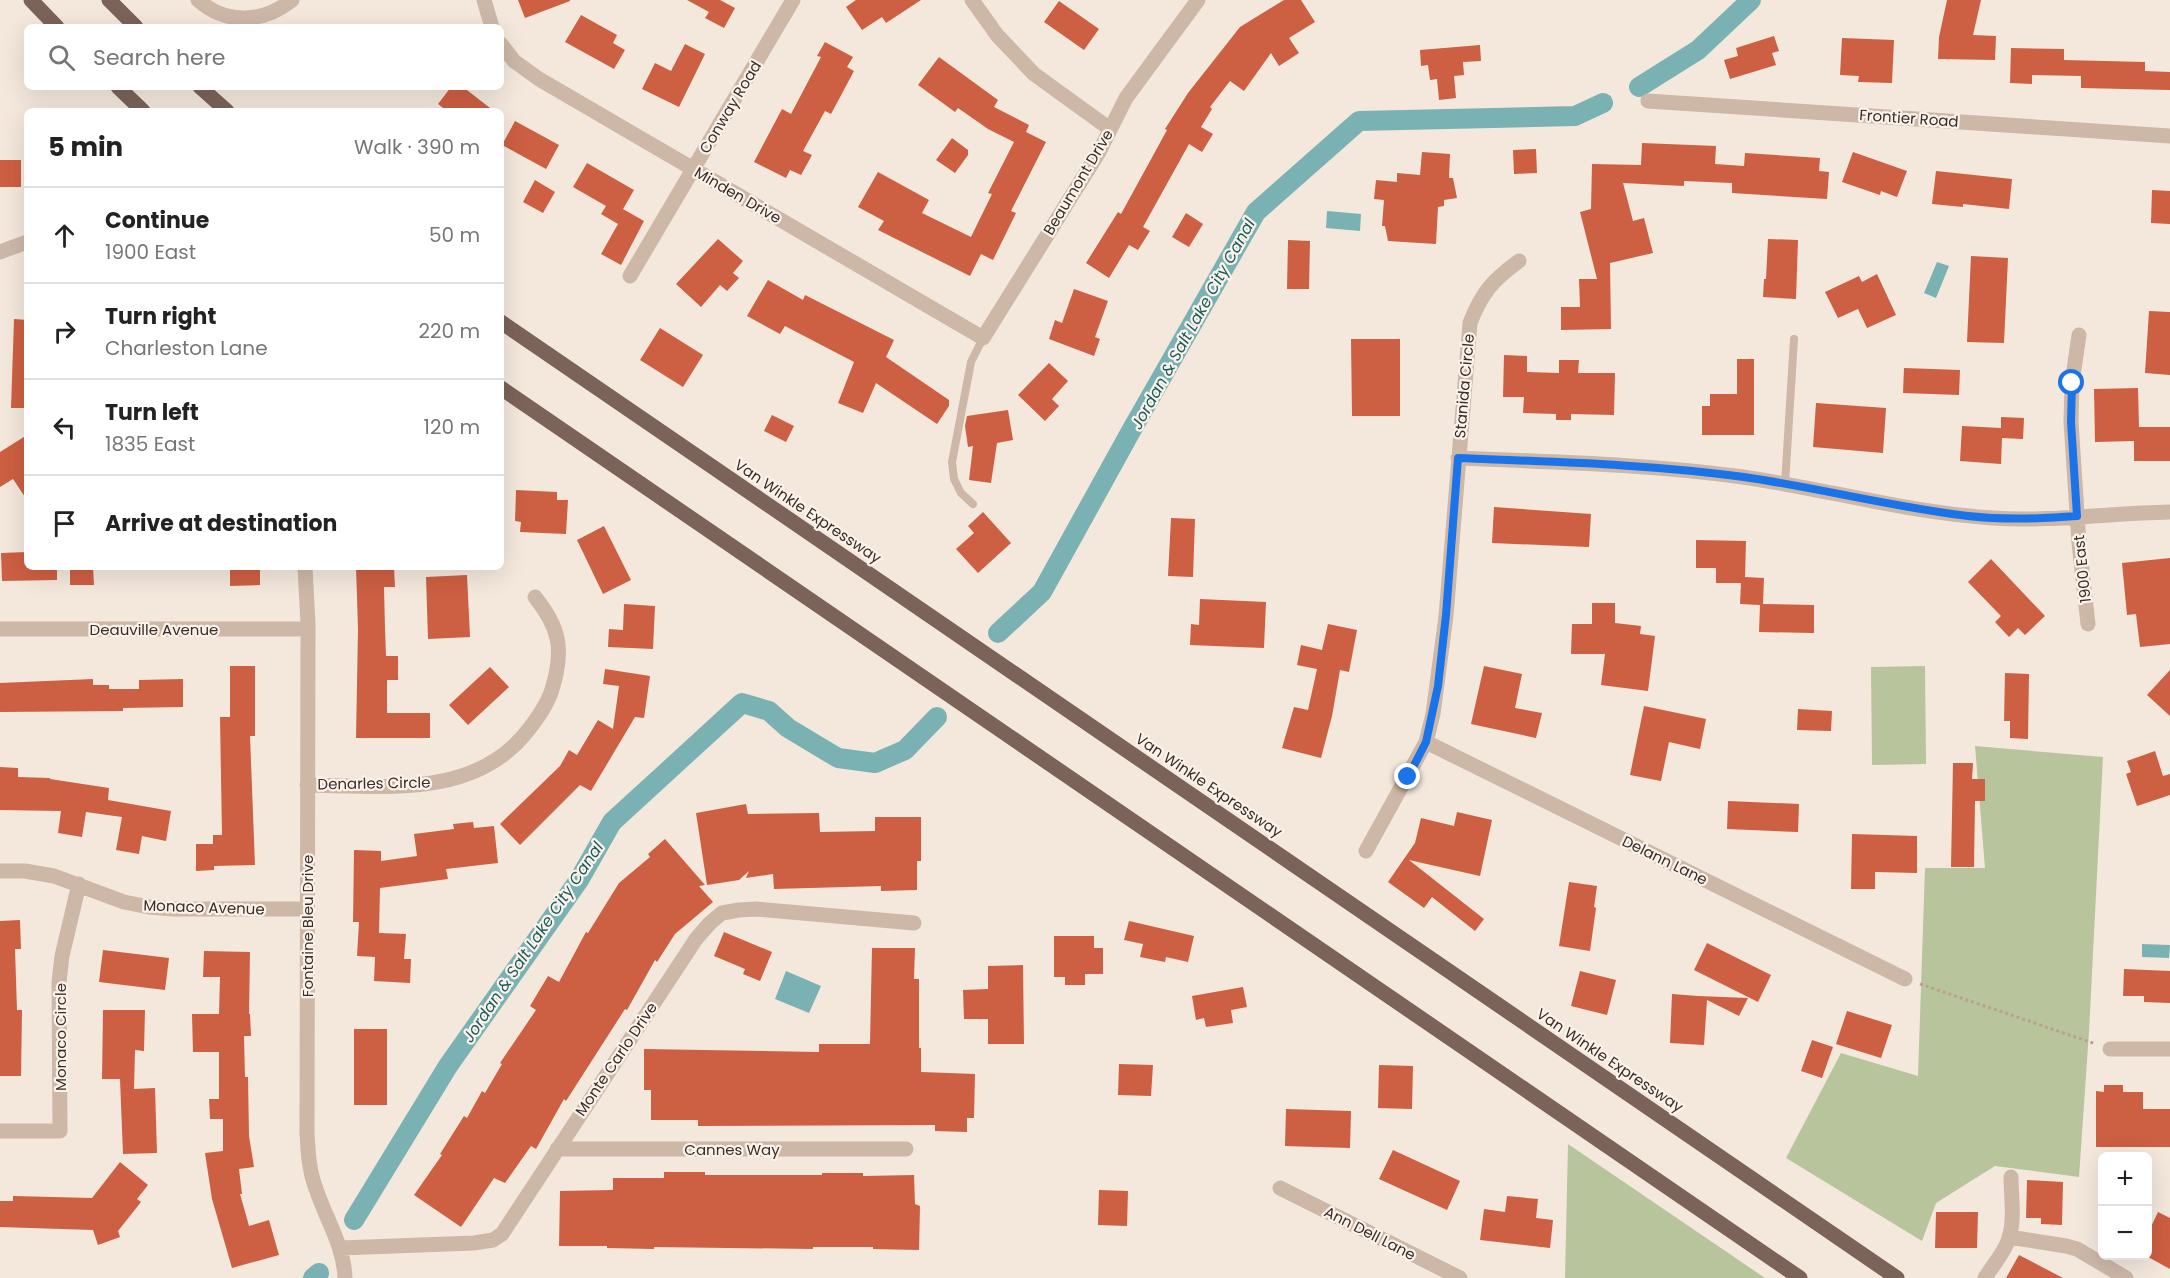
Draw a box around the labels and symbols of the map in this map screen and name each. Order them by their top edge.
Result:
street label: Conway Road [694,57,766,157]
street label: Frontier Road [1859,104,1959,132]
street label: Beaumont Drive [1038,125,1118,239]
street label: Minden Drive [691,162,785,228]
water label: Jordan & Salt Lake City Canal [1125,215,1261,433]
street label: Stanida Circle [1449,333,1479,439]
route start [2058,369,2084,395]
street label: Van Winkle Expressway [730,454,886,568]
street label: 1900 East [2068,534,2096,604]
street label: Deauville Avenue [90,619,218,640]
street label: Van Winkle Expressway [1131,728,1287,842]
route end [1394,763,1420,789]
street label: Denarles Circle [317,772,431,794]
street label: Delann Lane [1619,830,1711,890]
water label: Jordan & Salt Lake City Canal [457,837,609,1047]
street label: Fontaine Bleu Drive [297,855,318,997]
street label: Monaco Avenue [143,894,265,920]
street label: Monaco Circle [50,983,71,1091]
street label: Monte Carlo Drive [570,998,662,1120]
street label: Van Winkle Expressway [1532,1003,1688,1117]
street label: Cannes Way [684,1139,780,1160]
street label: Ann Dell Lane [1321,1201,1419,1265]

